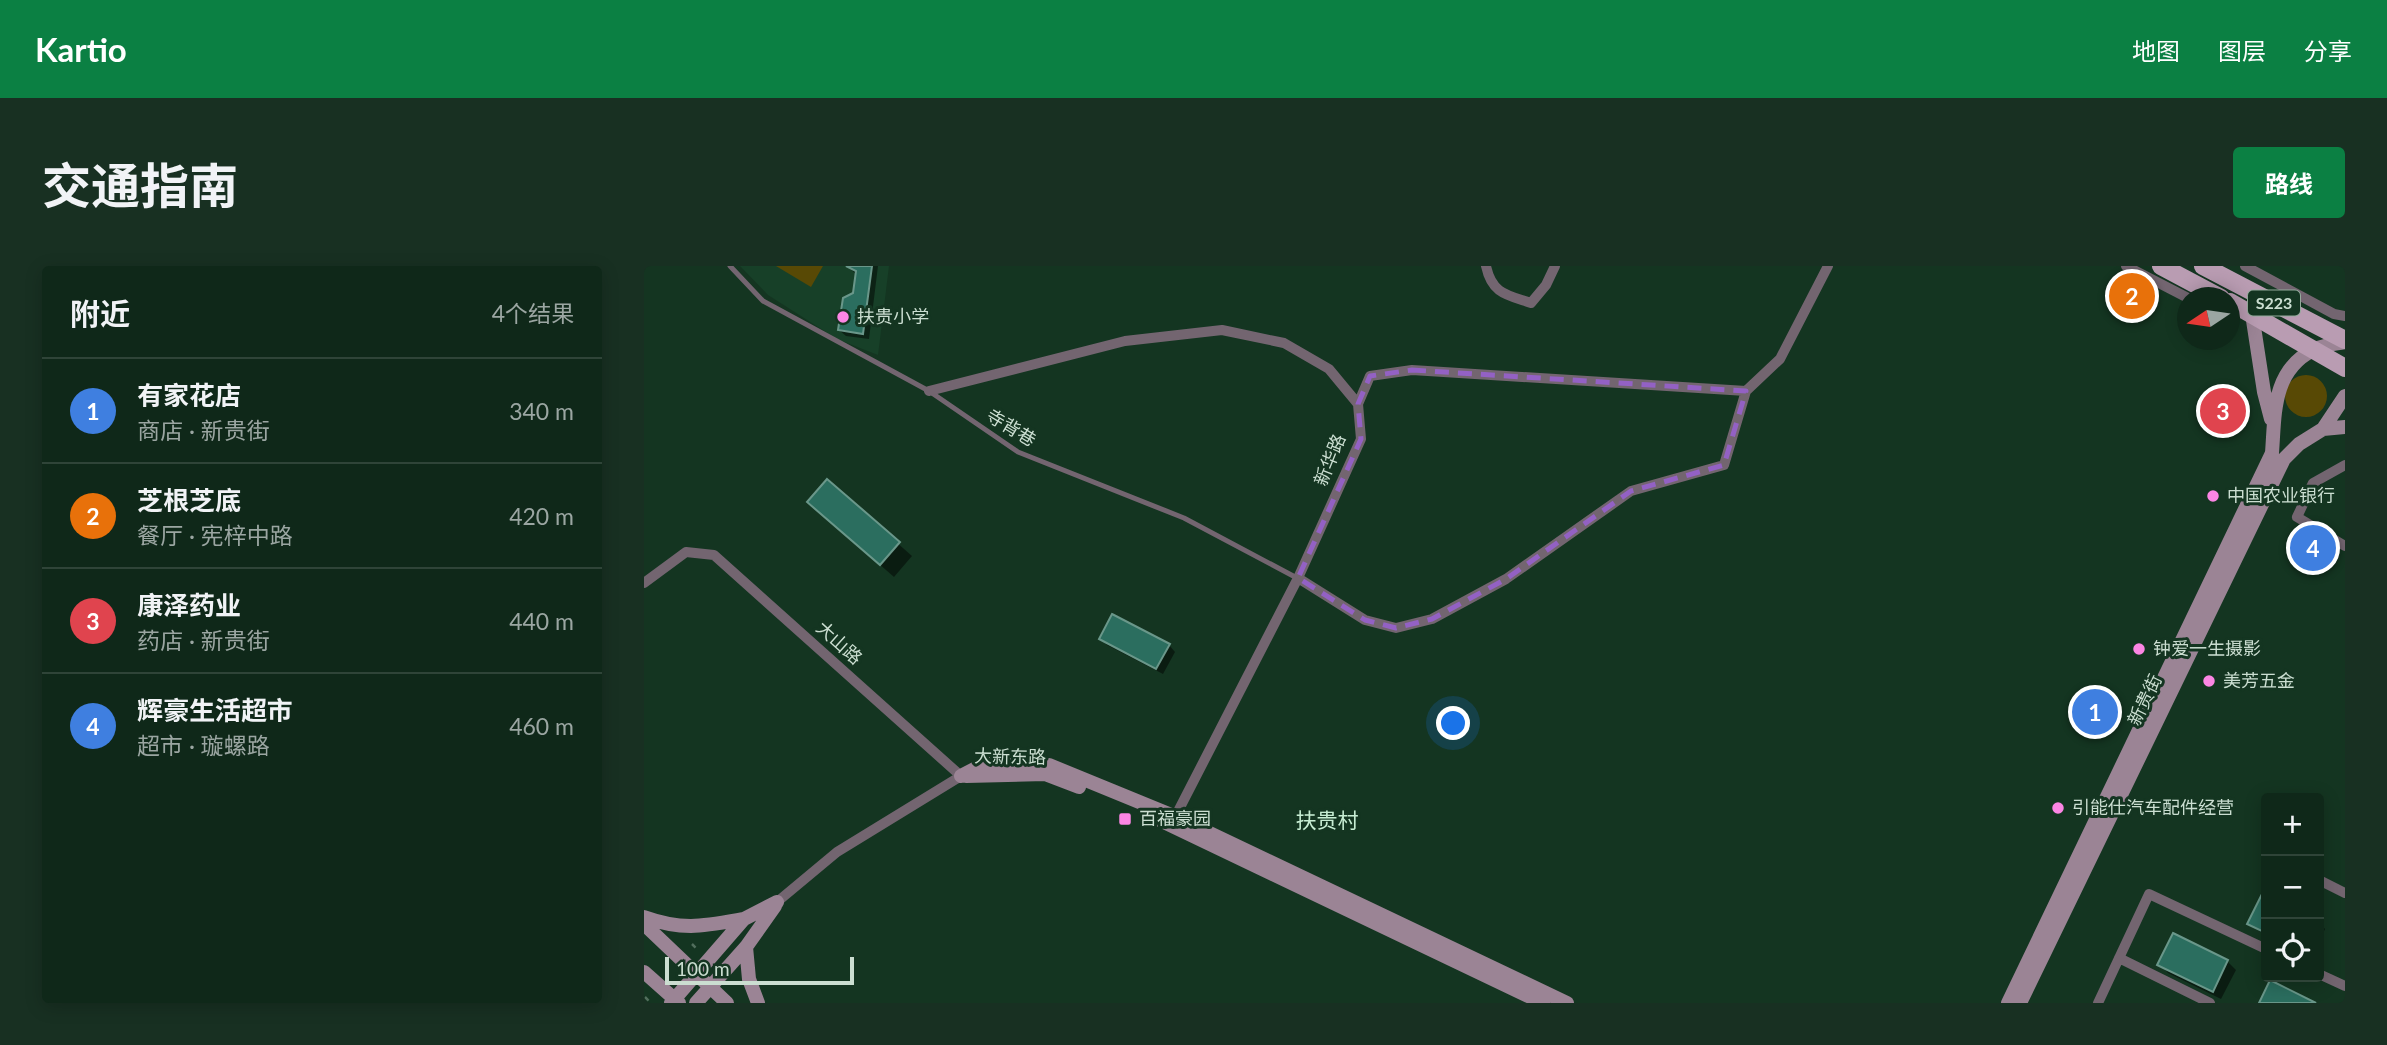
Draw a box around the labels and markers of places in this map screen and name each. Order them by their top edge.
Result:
pin: 2 [2109,270,2155,322]
place label: 扶贵小学 [857,305,929,327]
marker: 扶贵小学 [835,309,851,325]
pin: 3 [2200,385,2246,437]
place label: 中国农业银行 [2227,484,2335,506]
marker: 中国农业银行 [2205,488,2221,504]
pin: 4 [2290,522,2336,574]
place label: 钟爱一生摄影 [2153,637,2261,659]
marker: 钟爱一生摄影 [2131,641,2147,657]
place label: 美芳五金 [2223,669,2295,691]
marker: 美芳五金 [2201,673,2217,689]
pin: 1 [2072,686,2118,738]
place label: 引能仕汽车配件经营 [2072,796,2234,818]
marker: 引能仕汽车配件经营 [2050,800,2066,816]
place label: 百福豪园 [1139,807,1211,829]
marker: 百福豪园 [1117,811,1133,827]

